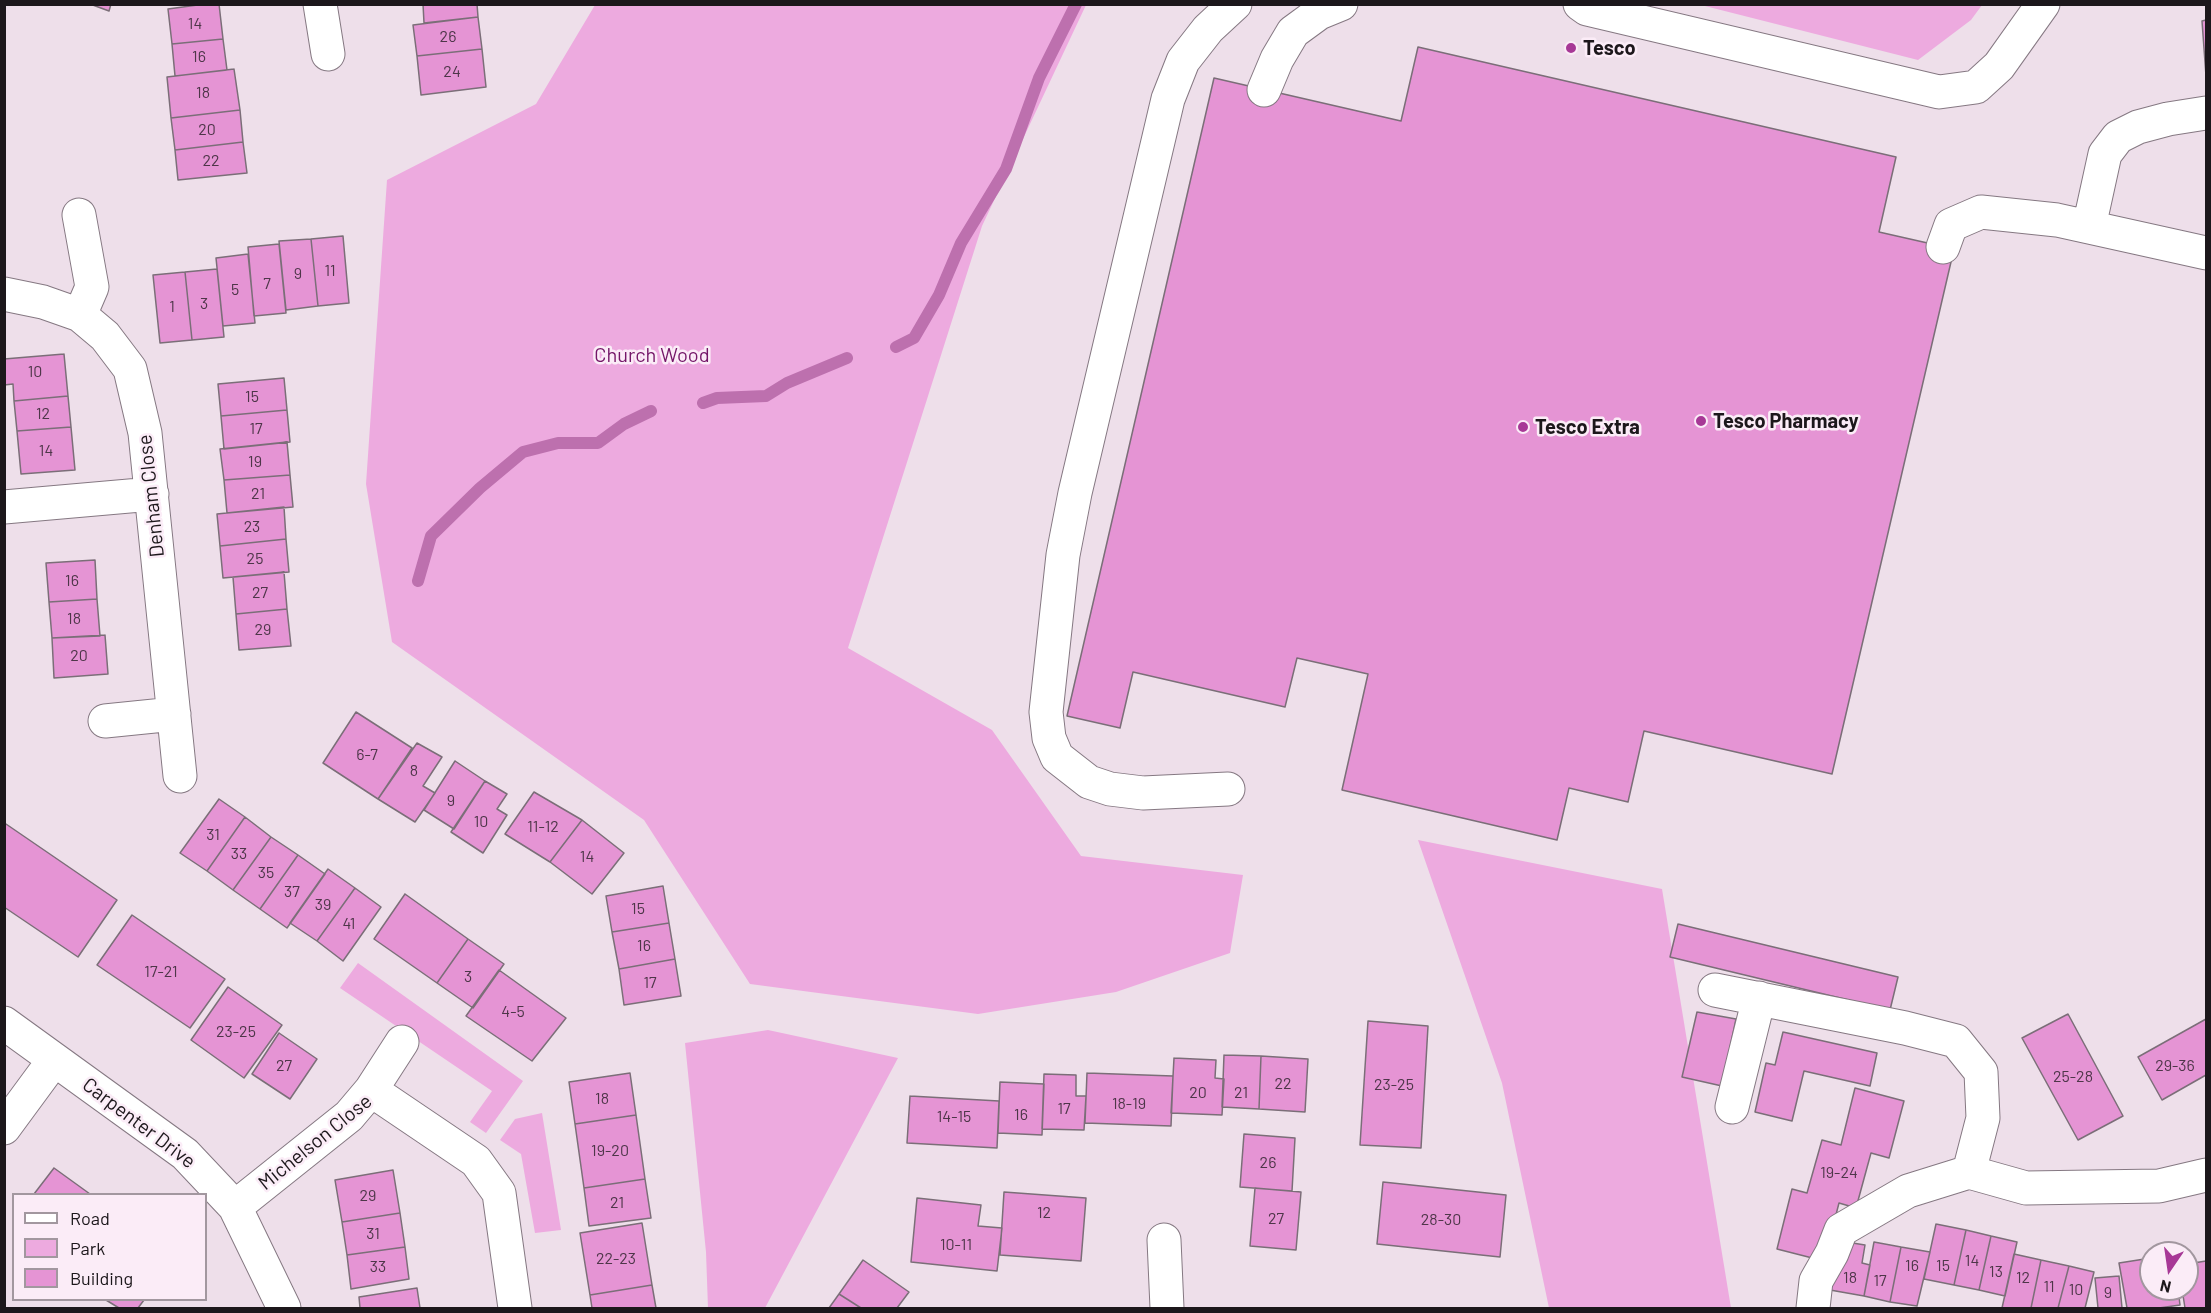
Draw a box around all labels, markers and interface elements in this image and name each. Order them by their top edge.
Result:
house number: 14 [188,14,202,34]
house number: 26 [440,27,456,47]
place label: Tesco [1583,36,1636,60]
marker: Tesco [1564,41,1578,55]
house number: 16 [192,47,206,67]
house number: 24 [443,62,461,82]
house number: 18 [196,83,210,103]
house number: 20 [198,120,216,140]
house number: 22 [202,151,220,171]
house number: 11 [324,261,336,281]
house number: 9 [294,264,302,284]
house number: 7 [263,274,271,294]
house number: 5 [231,280,239,300]
house number: 3 [200,294,208,314]
house number: 1 [169,297,175,317]
park label: Church Wood [594,343,710,367]
house number: 10 [28,362,42,382]
house number: 15 [245,387,259,407]
house number: 12 [36,404,50,424]
place label: Tesco Pharmacy [1713,409,1859,433]
marker: Tesco Pharmacy [1694,414,1708,428]
place label: Tesco Extra [1535,415,1640,439]
house number: 17 [249,419,263,439]
marker: Tesco Extra [1516,420,1530,434]
street label: Denham Close [133,433,169,559]
house number: 14 [39,441,53,461]
house number: 19 [248,452,262,472]
house number: 21 [251,484,265,504]
house number: 23 [244,517,260,537]
house number: 25 [247,549,263,569]
house number: 16 [65,571,79,591]
house number: 27 [252,583,268,603]
house number: 18 [67,609,81,629]
house number: 29 [255,620,271,640]
house number: 20 [70,646,88,666]
house number: 6-7 [356,745,378,765]
house number: 8 [410,761,418,781]
house number: 9 [447,791,455,811]
house number: 10 [474,812,488,832]
house number: 11-12 [527,817,559,837]
house number: 31 [206,825,220,845]
house number: 33 [231,844,247,864]
house number: 14 [580,847,594,867]
house number: 35 [258,863,274,883]
house number: 37 [284,882,300,902]
house number: 39 [315,895,331,915]
house number: 15 [631,899,645,919]
house number: 41 [343,914,355,934]
house number: 16 [637,936,651,956]
house number: 17-21 [144,962,178,982]
house number: 3 [464,967,472,987]
house number: 17 [643,973,657,993]
house number: 4-5 [501,1002,525,1022]
house number: 23-25 [216,1022,256,1042]
house number: 27 [276,1056,292,1076]
house number: 29-36 [2155,1056,2195,1076]
house number: 25-28 [2053,1067,2093,1087]
street label: Carpenter Drive [78,1073,200,1173]
house number: 22 [1274,1074,1292,1094]
house number: 23-25 [1374,1075,1414,1095]
house number: 20 [1189,1083,1207,1103]
house number: 21 [1234,1083,1248,1103]
street label: Michelson Close [253,1089,377,1195]
house number: 18 [595,1089,609,1109]
house number: 18-19 [1112,1094,1146,1114]
house number: 17 [1057,1099,1071,1119]
house number: 16 [1014,1105,1028,1125]
house number: 14-15 [937,1107,971,1127]
house number: 19-20 [591,1141,629,1161]
house number: 26 [1260,1153,1276,1173]
house number: 19-24 [1820,1163,1858,1183]
house number: 29 [360,1186,376,1206]
legend [12,1193,207,1301]
house number: 21 [610,1193,624,1213]
house number: 12 [1037,1203,1051,1223]
text: Road [70,1207,110,1229]
house number: 27 [1268,1209,1284,1229]
house number: 28-30 [1421,1210,1461,1230]
house number: 31 [366,1224,380,1244]
house number: 10-11 [940,1235,972,1255]
text: Park [70,1237,105,1259]
north arrow [2139,1241,2199,1301]
house number: 22-23 [596,1249,636,1269]
house number: 14 [1965,1251,1979,1271]
house number: 16 [1905,1256,1919,1276]
house number: 15 [1936,1256,1950,1276]
house number: 33 [370,1257,386,1277]
house number: 13 [1989,1262,2003,1282]
text: Building [70,1267,133,1289]
house number: 18 [1843,1268,1857,1288]
house number: 12 [2016,1268,2030,1288]
house number: 17 [1873,1271,1887,1291]
house number: 11 [2043,1277,2055,1297]
text: N [2158,1277,2173,1298]
house number: 10 [2069,1280,2083,1300]
house number: 9 [2104,1283,2112,1303]

